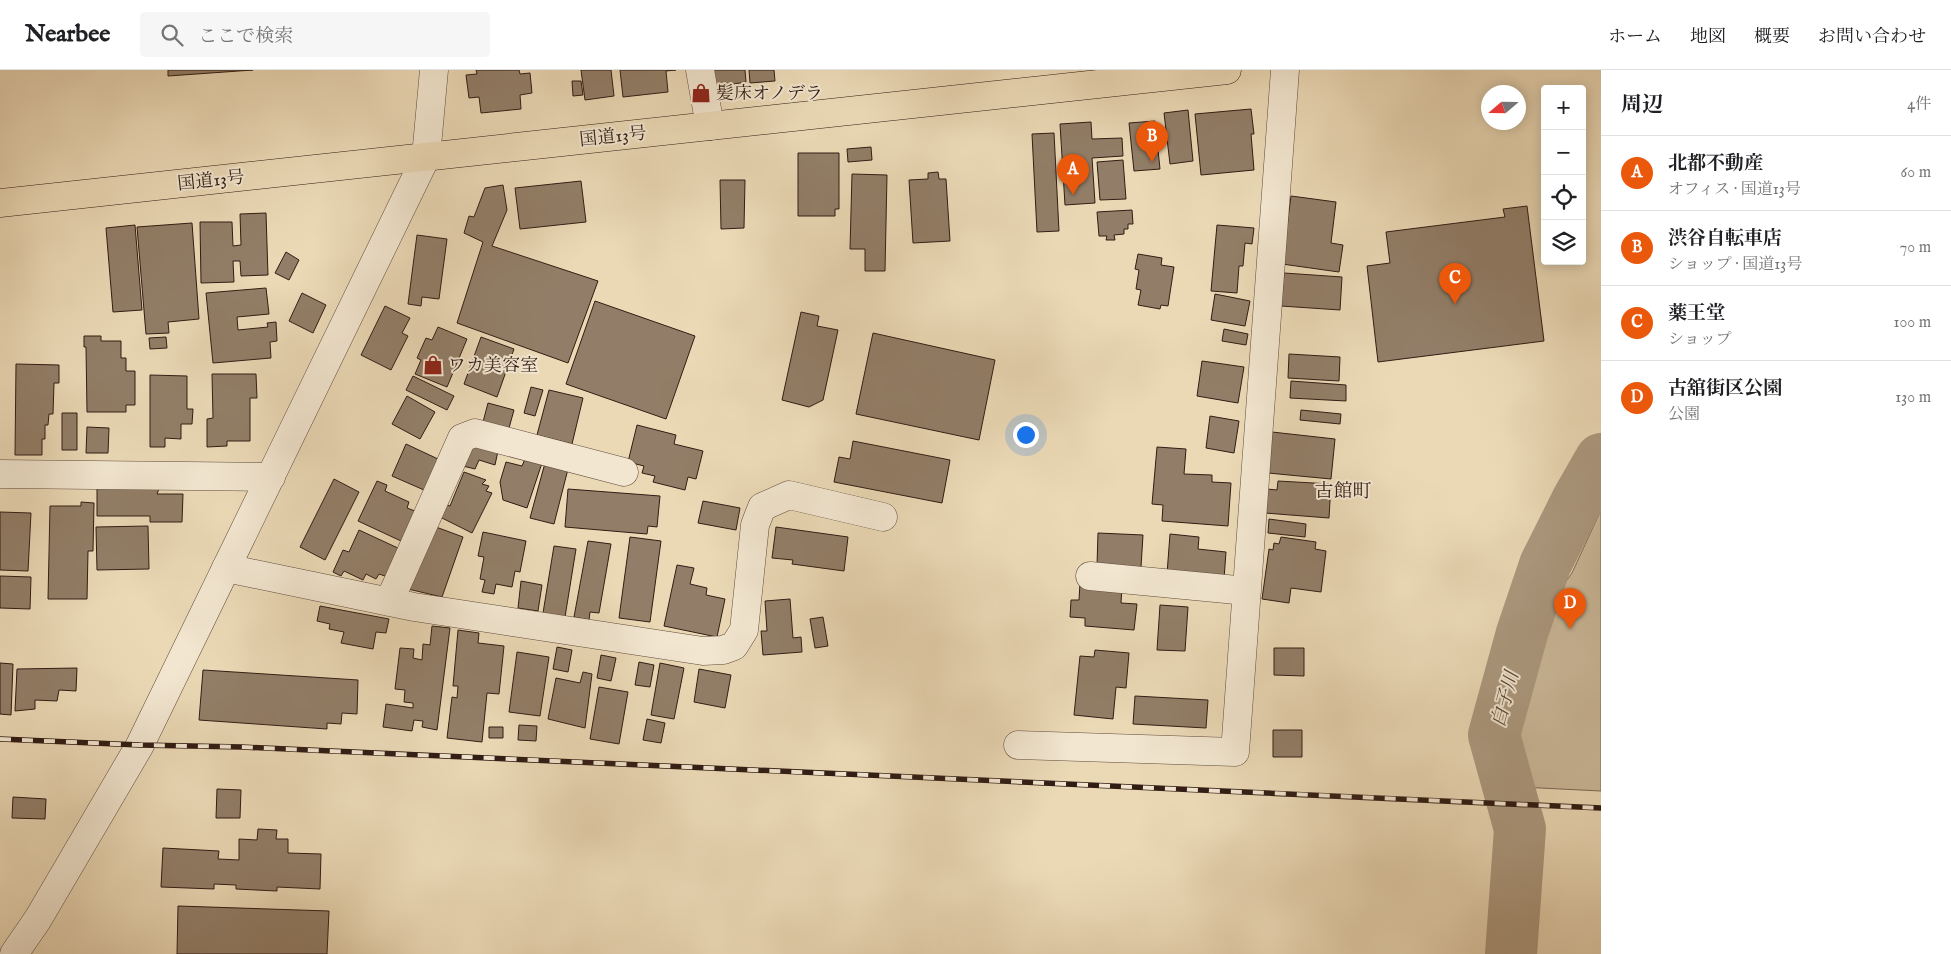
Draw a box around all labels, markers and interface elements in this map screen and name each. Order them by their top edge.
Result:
search box [140,12,490,57]
text: Nearbee [25,19,110,50]
icon: search [158,21,186,49]
text: ここで検索 [198,25,293,49]
text: ホーム [1608,26,1662,49]
text: 地図 [1690,26,1726,49]
text: 概要 [1754,26,1790,49]
text: お問い合わせ [1818,26,1926,49]
shop icon: 髪床オノデラ [690,82,712,104]
place label: 髪床オノデラ [716,83,823,106]
north arrow [1481,85,1526,130]
map controls [1541,85,1586,265]
button: + [1541,85,1586,130]
text: 周辺 [1621,92,1663,119]
text: 4件 [1907,95,1931,115]
pin: B [1136,121,1168,162]
street label: 国道13号 [578,123,648,152]
button: − [1541,130,1586,175]
text: 北都不動産 [1668,152,1763,176]
pin: A [1057,154,1089,195]
text: A [1632,163,1642,183]
text: 60 m [1901,163,1931,183]
street label: 国道13号 [176,167,246,196]
button: locate [1541,175,1586,220]
text: オフィス · 国道13号 [1668,180,1801,200]
button: layers [1541,220,1586,265]
text: 渋谷自転車店 [1668,227,1782,251]
text: B [1632,238,1642,258]
text: 70 m [1900,238,1931,258]
text: ショップ · 国道13号 [1668,255,1802,275]
pin: C [1439,263,1471,304]
text: 薬王堂 [1668,302,1725,326]
text: C [1631,313,1643,333]
text: 100 m [1894,313,1931,333]
text: ショップ [1668,330,1732,350]
shop icon: ワカ美容室 [422,354,444,376]
place label: ワカ美容室 [448,355,538,378]
text: 古舘街区公園 [1668,377,1782,401]
text: D [1631,388,1643,408]
text: 130 m [1895,388,1931,408]
text: 公園 [1668,405,1700,425]
your location [1013,422,1039,448]
district label: 古館町 [1314,480,1372,504]
pin: D [1554,588,1586,629]
water label: 白子川 [1487,667,1525,730]

